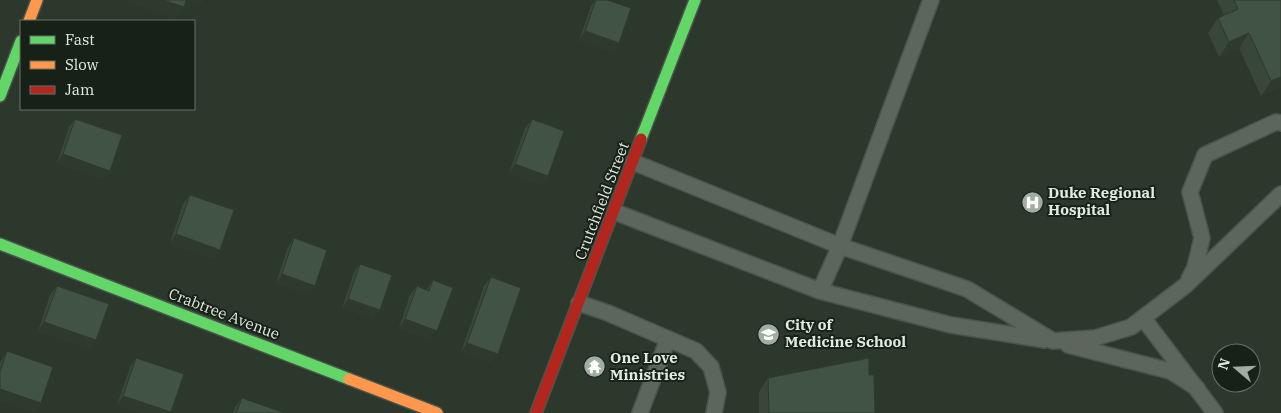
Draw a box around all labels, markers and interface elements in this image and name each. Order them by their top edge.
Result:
legend [20,20,195,110]
text: Fast [65,30,95,49]
text: Slow [65,55,99,74]
text: Jam [65,80,94,99]
street label: Crutchfield Street [570,139,633,263]
place label: Duke Regional Hospital [1048,183,1155,219]
hospital icon: Duke Regional Hospital [1020,190,1044,214]
street label: Crabtree Avenue [166,284,282,343]
place label: City of Medicine School [785,315,906,351]
school or university icon: City of Medicine School [757,322,781,346]
north arrow [1211,343,1261,393]
place label: One Love Ministries [610,348,685,384]
temple icon: One Love Ministries [582,355,606,379]
text: N [1213,356,1234,372]

